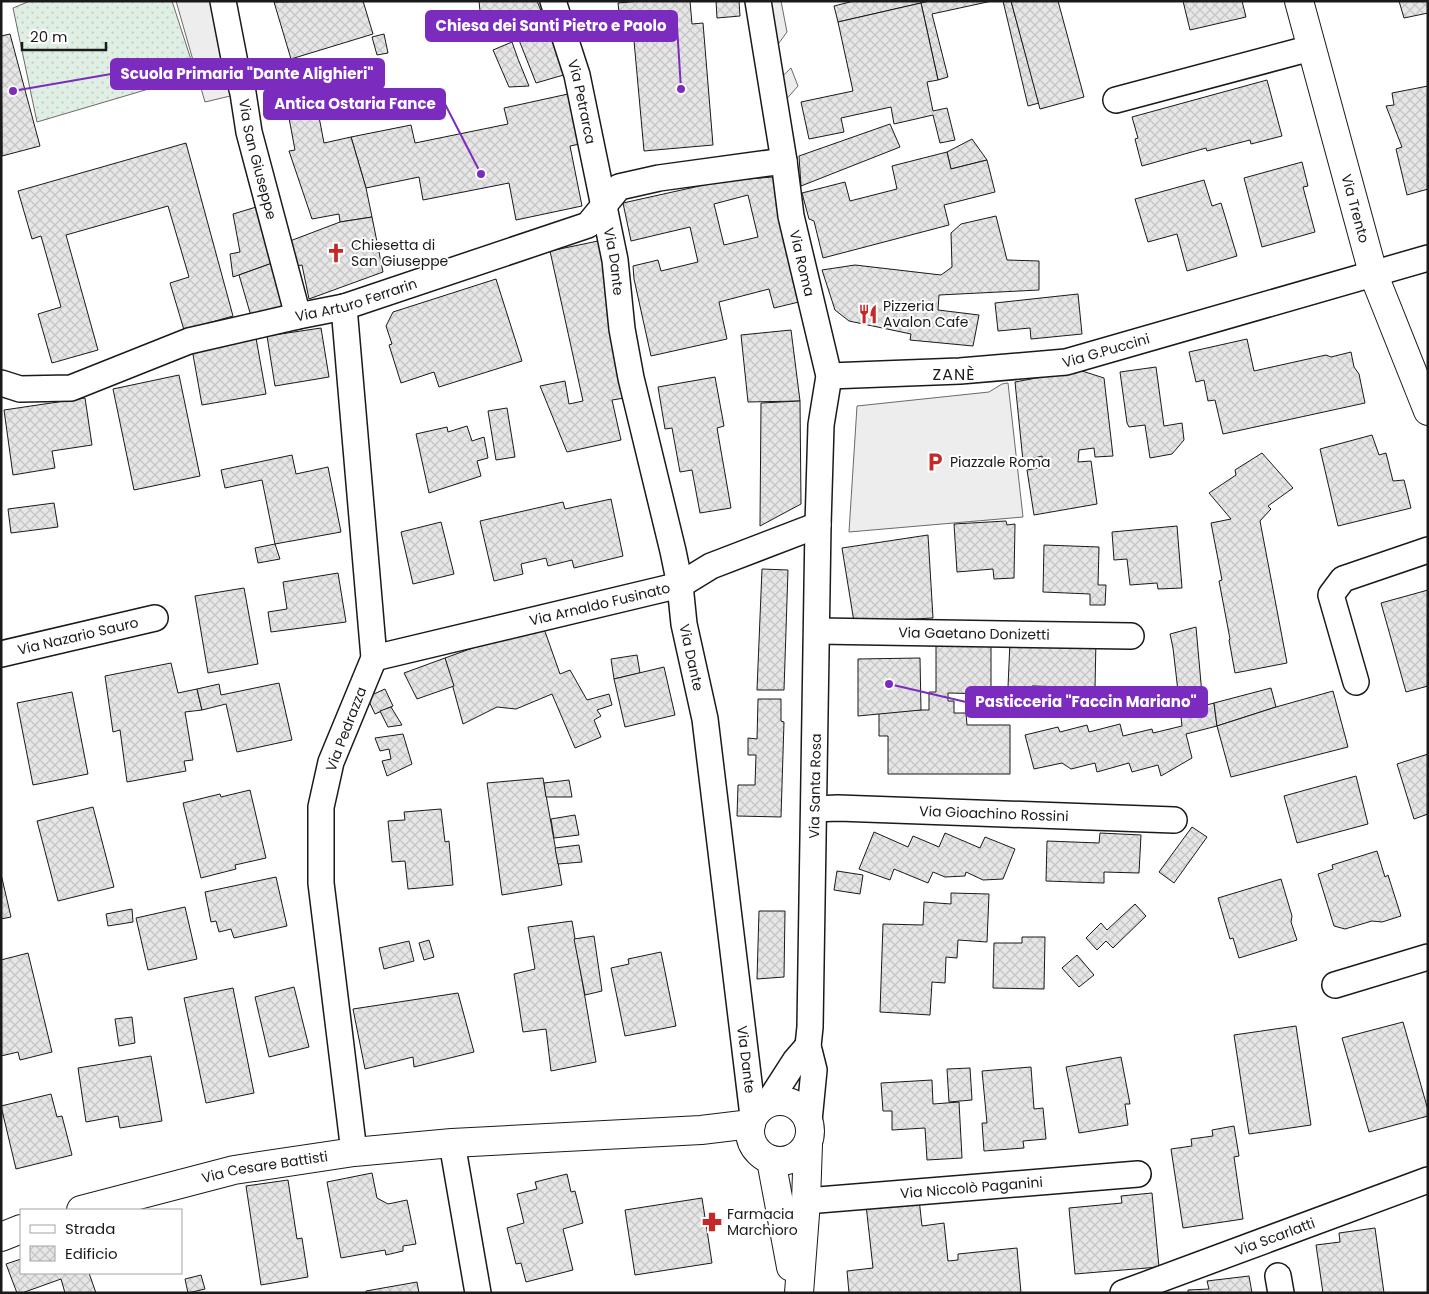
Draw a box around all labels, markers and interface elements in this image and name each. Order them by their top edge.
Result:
callout: Chiesa dei Santi Pietro e Paolo [426,11,677,41]
text: Chiesa dei Santi Pietro e Paolo [436,15,667,36]
scale bar [22,20,106,52]
text: 20 m [30,26,68,47]
street label: Via Petrarca [563,57,601,146]
callout: Scuola Primaria "Dante Alighieri" [111,59,384,89]
text: Scuola Primaria "Dante Alighieri" [121,63,374,84]
callout: Antica Ostaria Fance [264,89,445,119]
text: Antica Ostaria Fance [274,93,436,114]
street label: Via San Giuseppe [234,97,282,222]
street label: Via Trento [1337,172,1374,245]
street label: Via Dante [599,226,629,297]
street label: Via Roma [785,228,820,298]
place label: Chiesetta di San Giuseppe [351,235,449,271]
church icon: Chiesetta di San Giuseppe [325,242,347,264]
street label: Via Arturo Ferrarin [293,273,420,326]
place label: Pizzeria Avalon Cafe [883,296,969,332]
restaurant icon: Pizzeria Avalon Cafe [857,303,879,325]
street label: Via G.Puccini [1060,329,1152,373]
district label: ZANÈ [933,363,975,386]
parking icon: Piazzale Roma [924,451,946,473]
place label: Piazzale Roma [950,452,1050,472]
street label: Via Arnaldo Fusinato [527,578,672,631]
street label: Via Nazario Sauro [15,612,140,660]
street label: Via Dante [674,622,709,693]
street label: Via Gaetano Donizetti [898,622,1050,645]
street label: Via Pedrazza [321,684,371,774]
callout: Pasticceria "Faccin Mariano" [966,687,1207,717]
text: Pasticceria "Faccin Mariano" [975,691,1197,712]
street label: Via Santa Rosa [804,733,826,839]
street label: Via Gioachino Rossini [919,801,1069,826]
street label: Via Dante [732,1024,760,1095]
street label: Via Cesare Battisti [200,1146,329,1188]
street label: Via Niccolò Paganini [899,1172,1043,1203]
place label: Farmacia Marchioro [727,1204,798,1240]
legend [20,1209,182,1274]
pharmacy icon: Farmacia Marchioro [701,1211,723,1233]
street label: Via Scarlatti [1232,1213,1318,1261]
text: Strada [65,1218,115,1239]
text: Edificio [65,1243,118,1264]

